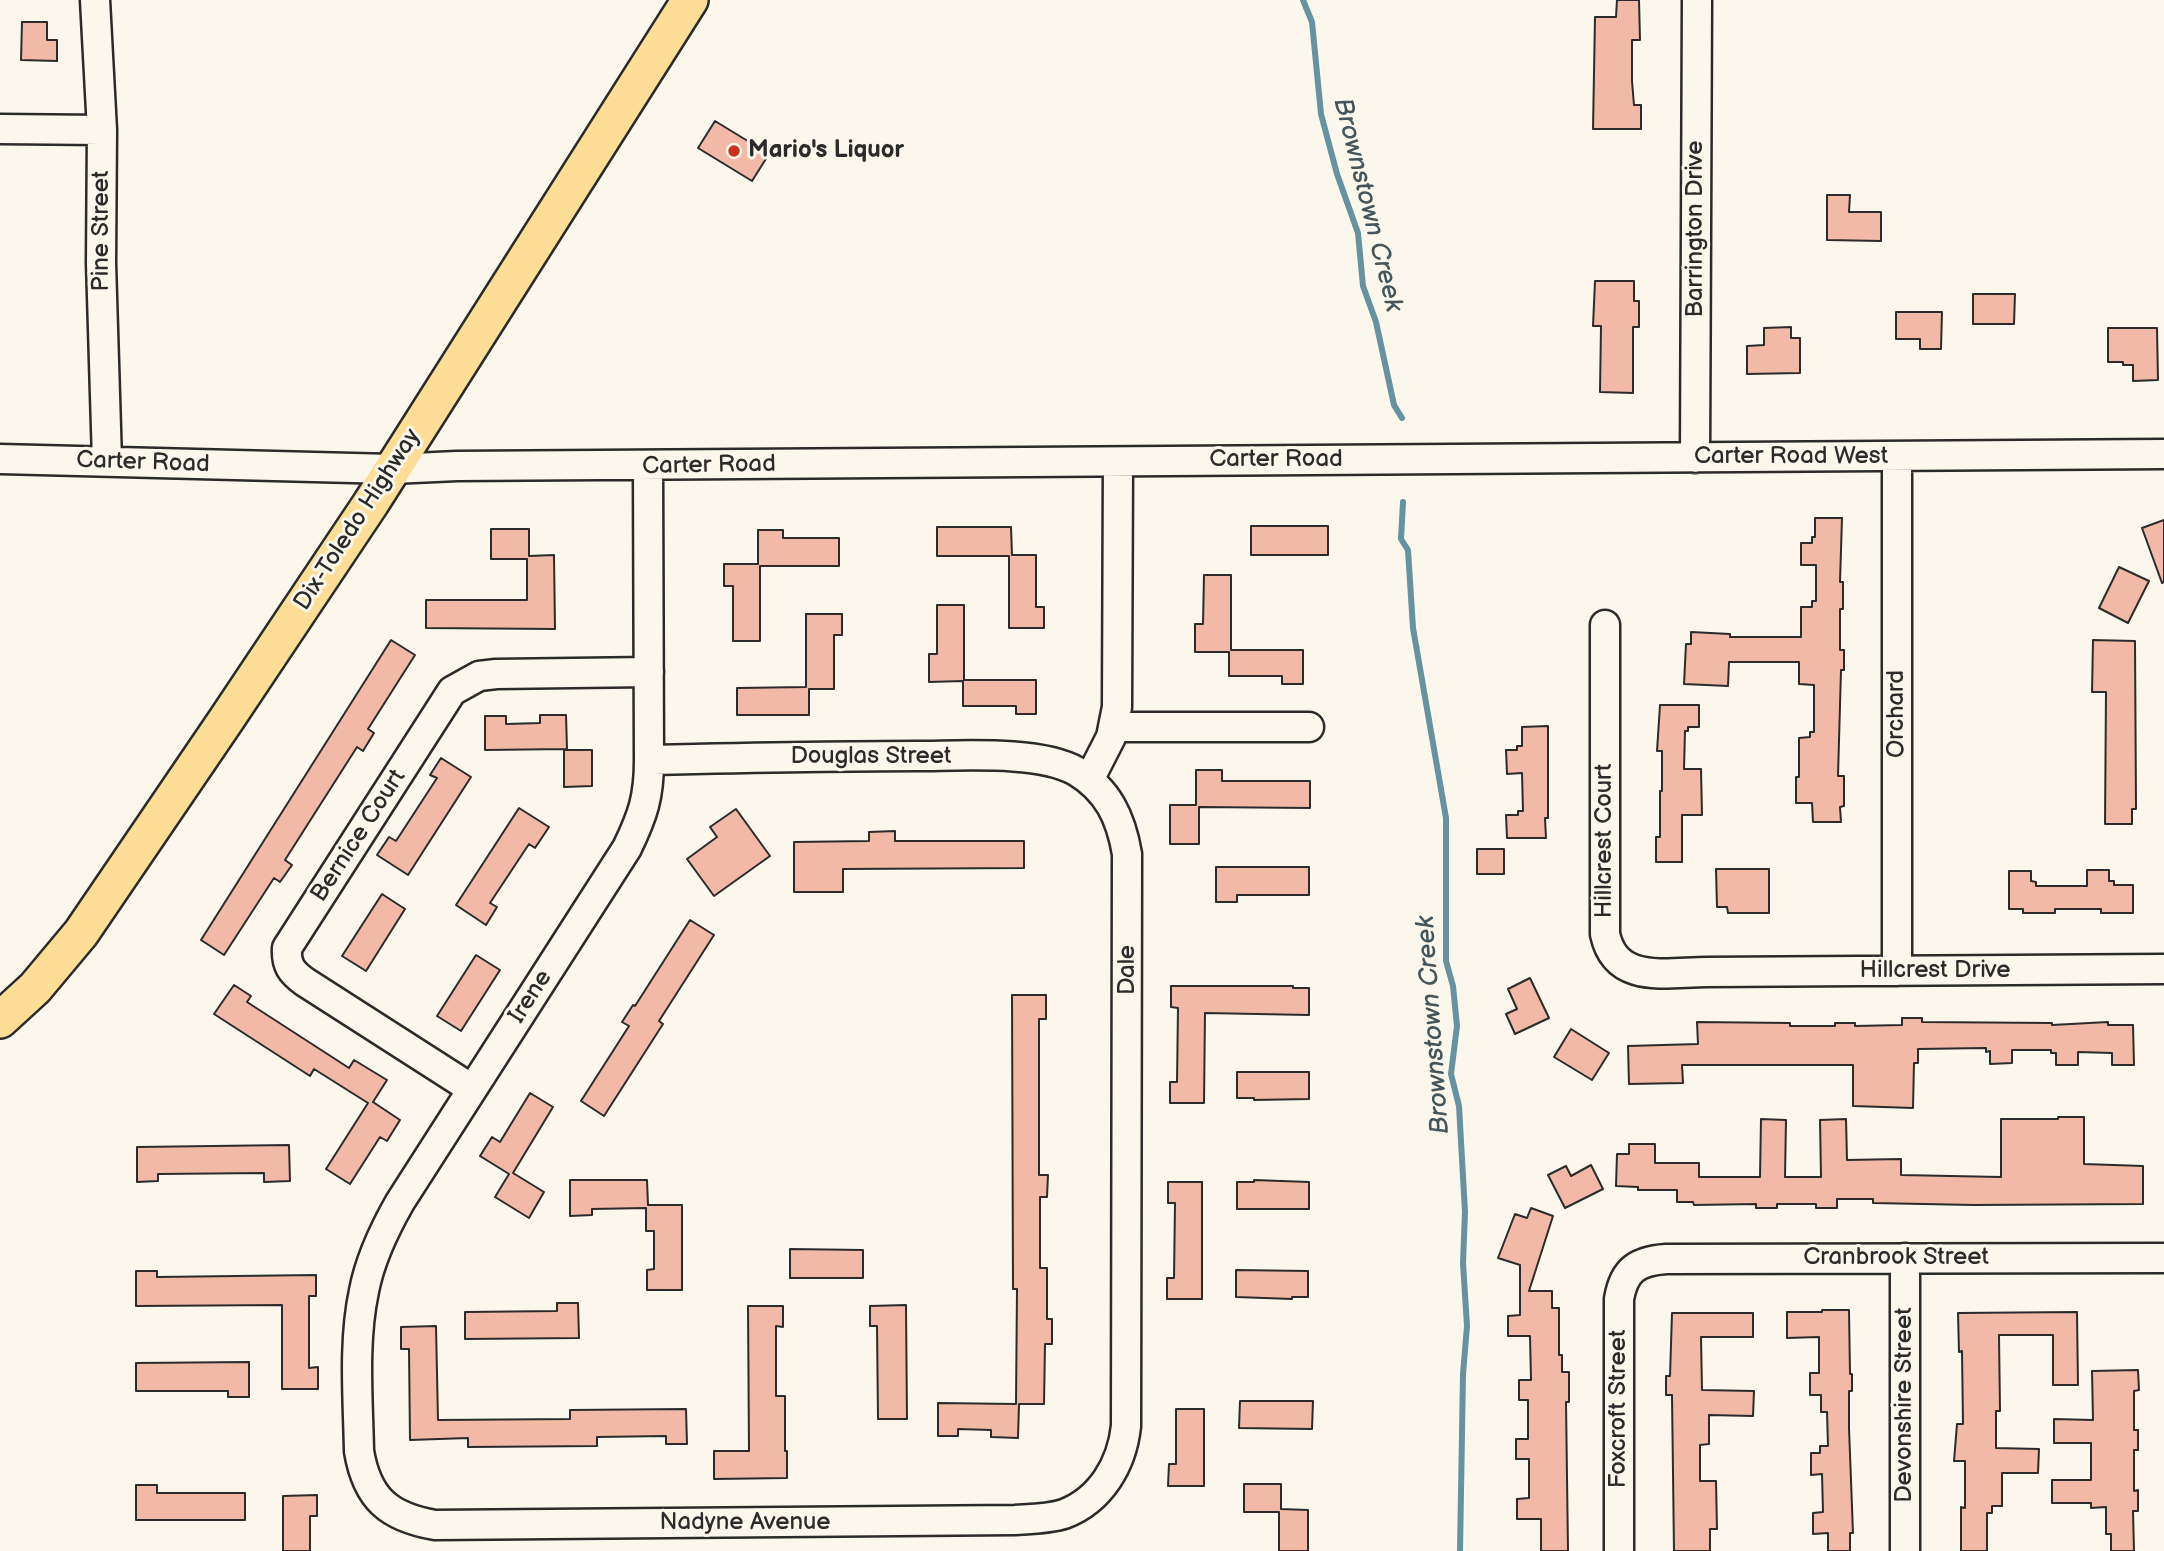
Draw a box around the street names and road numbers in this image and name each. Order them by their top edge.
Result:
street label: Barrington Drive [1682,140,1710,318]
street label: Pine Street [88,171,116,291]
street label: Dix-Toledo Highway [289,424,427,616]
street label: Carter Road West [1694,443,1888,471]
street label: Carter Road [76,446,210,480]
street label: Carter Road [1209,446,1343,474]
street label: Carter Road [642,450,776,482]
street label: Orchard [1883,670,1911,758]
street label: Douglas Street [791,743,951,771]
street label: Bernice Court [306,764,412,908]
street label: Hillcrest Court [1591,764,1619,918]
street label: Dale [1114,945,1142,995]
street label: Hillcrest Drive [1859,957,2011,985]
street label: Irene [503,965,559,1029]
street label: Cranbrook Street [1803,1244,1989,1272]
street label: Devonshire Street [1891,1307,1919,1503]
street label: Foxcroft Street [1605,1330,1633,1488]
street label: Nadyne Avenue [659,1509,831,1537]

